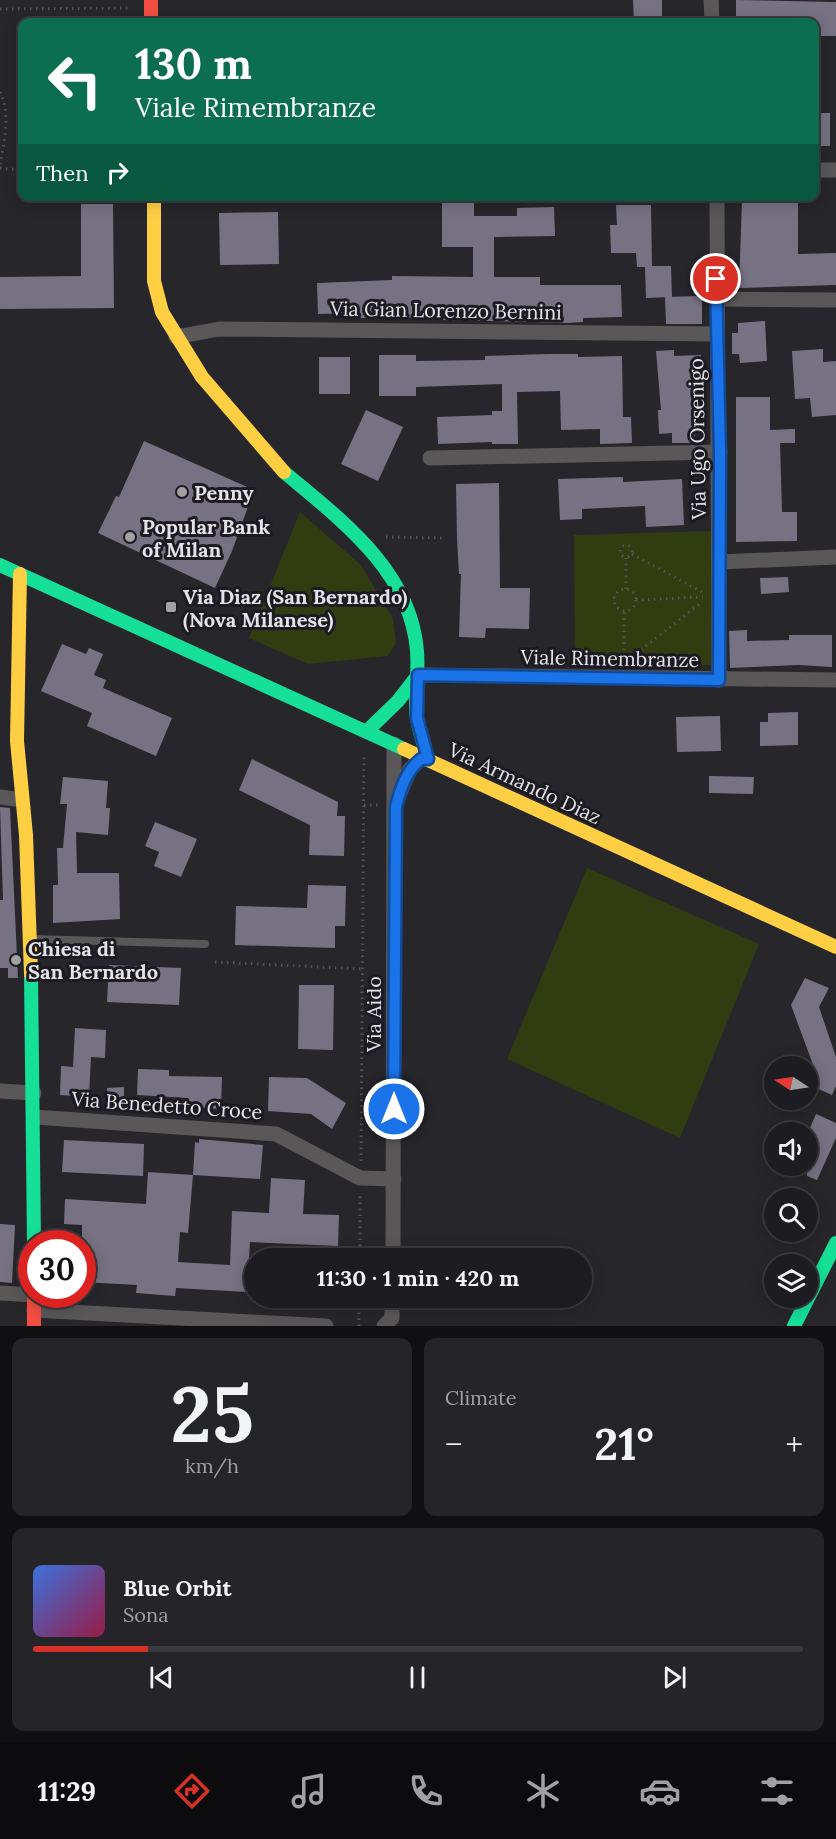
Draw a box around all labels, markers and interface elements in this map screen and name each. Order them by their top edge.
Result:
text: 130 m [135,37,252,91]
icon: left [36,42,114,120]
text: Viale Rimembranze [135,90,376,124]
icon: right [101,156,134,189]
text: Then [36,159,89,187]
pin [690,253,741,304]
icon: arrive [699,262,732,295]
street label: Via Gian Lorenzo Bernini [329,295,562,325]
street label: Via Ugo Orsenigo [683,358,711,521]
place label: Penny [194,480,253,505]
marker: Penny [175,485,189,499]
place label: Popular Bank of Milan [142,514,270,562]
marker: Popular Bank of Milan [123,530,137,544]
place label: Via Diaz (San Bernardo) (Nova Milanese) [183,584,408,633]
marker: Via Diaz (San Bernardo) (Nova Milanese) [164,600,178,614]
street label: Viale Rimembranze [520,644,700,672]
street label: Via Armando Diaz [444,736,605,829]
place label: Chiesa di San Bernardo [28,936,158,984]
marker: Chiesa di San Bernardo [9,953,23,967]
street label: Via Aido [361,976,386,1053]
north arrow [764,1056,818,1110]
map controls [764,1056,818,1308]
position arrow [362,1077,426,1141]
street label: Via Benedetto Croce [70,1086,263,1124]
button: sound [764,1122,818,1176]
button: search [764,1188,818,1242]
speed limit sign: 30 [18,1230,96,1308]
button: layers [764,1254,818,1308]
text: 11:30 · 1 min · 420 m [317,1264,519,1292]
text: 25 [170,1364,254,1463]
text: Climate [445,1385,517,1410]
text: 21° [594,1415,654,1472]
text: − [445,1423,463,1465]
text: + [785,1423,803,1465]
text: km/h [185,1453,239,1478]
text: Blue Orbit [123,1574,231,1602]
text: Sona [123,1602,169,1627]
icon: previous [145,1661,178,1694]
icon: pause [401,1661,434,1694]
icon: next [658,1661,691,1694]
icon: directions [171,1770,213,1812]
icon: music [288,1770,330,1812]
icon: phone [405,1770,447,1812]
icon: climate [522,1770,564,1812]
icon: car [639,1770,681,1812]
icon: filters [756,1770,798,1812]
text: 11:29 [38,1774,96,1808]

